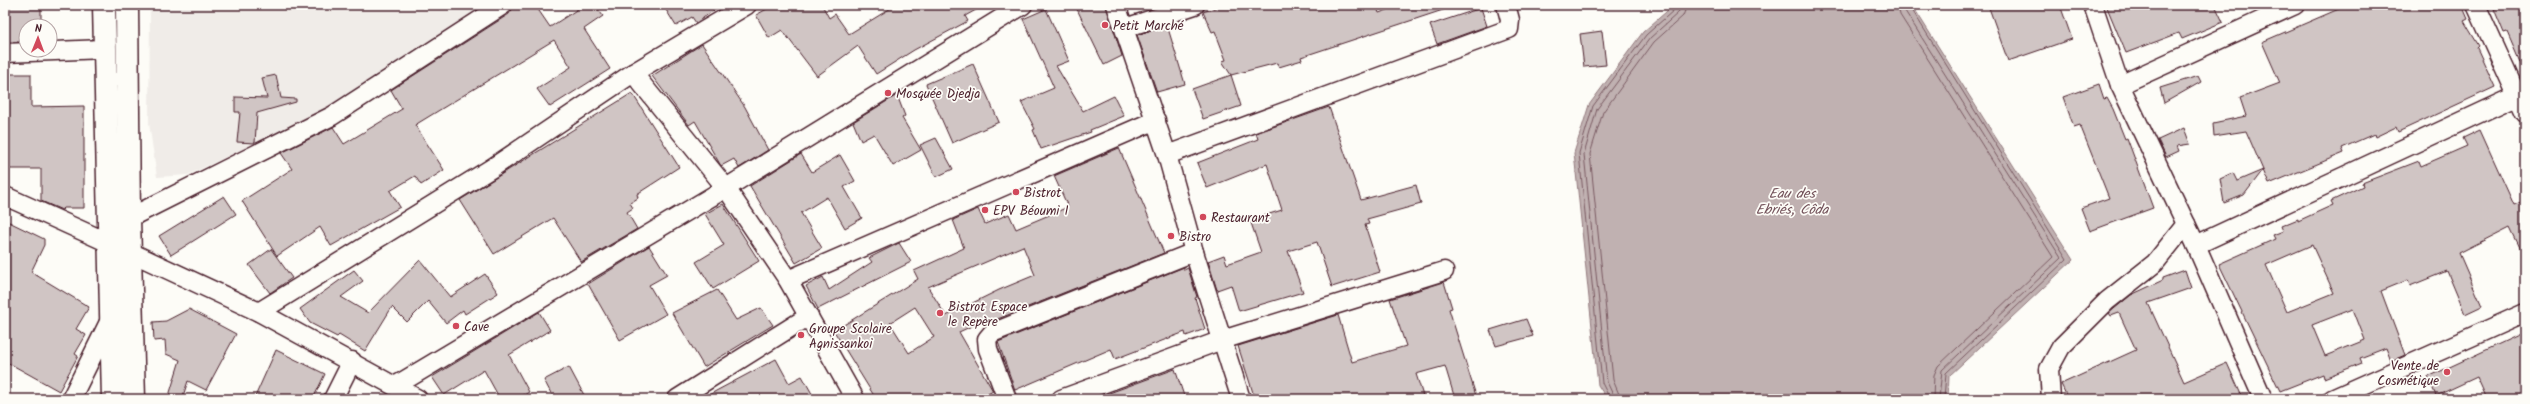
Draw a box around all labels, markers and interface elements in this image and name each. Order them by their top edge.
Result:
place label: Petit Marché [1113,16,1185,37]
north arrow [18,18,58,58]
text: N [35,20,42,38]
marker: Petit Marché [1100,20,1110,30]
place label: Mosquée Djedja [896,84,980,105]
marker: Mosquée Djedja [883,88,893,98]
place label: Bistrot [1024,183,1062,204]
water label: Eau des Ebriés, Côda [1756,183,1830,221]
marker: Bistrot [1011,187,1021,197]
place label: EPV Béoumi I [993,201,1069,222]
marker: EPV Béoumi I [980,205,990,215]
place label: Restaurant [1211,208,1271,229]
marker: Restaurant [1198,212,1208,222]
place label: Bistro [1179,227,1211,248]
marker: Bistro [1166,231,1176,241]
place label: Bistrot Espace le Repère [948,297,1028,333]
marker: Bistrot Espace le Repère [935,308,945,318]
place label: Cave [464,317,489,338]
place label: Groupe Scolaire Agnissankoi [809,319,892,355]
marker: Cave [451,321,461,331]
marker: Groupe Scolaire Agnissankoi [796,330,806,340]
place label: Vente de Cosmétique [2377,356,2439,392]
marker: Vente de Cosmétique [2442,367,2452,377]

